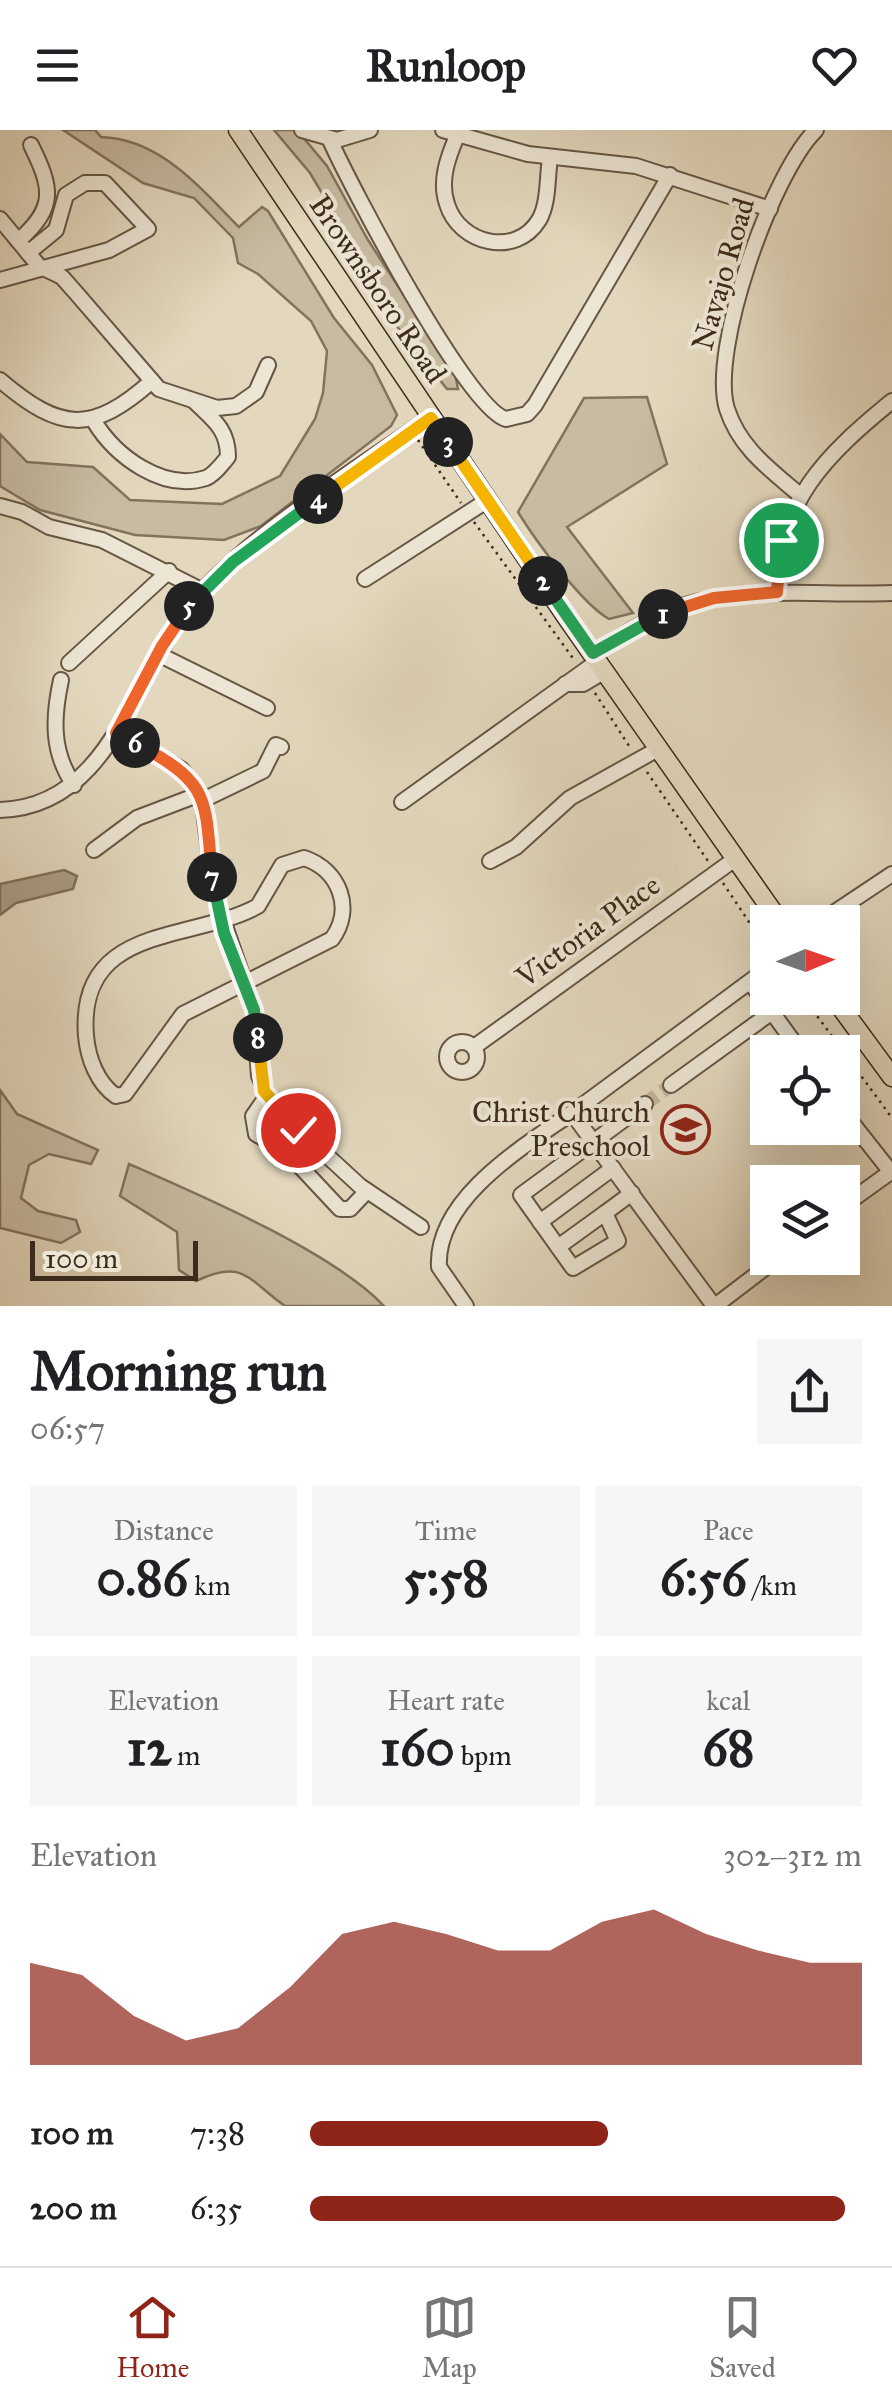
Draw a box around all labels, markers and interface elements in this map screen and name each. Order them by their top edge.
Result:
icon: menu [30,38,85,93]
text: Runloop [366,38,526,93]
icon: heart [807,38,862,93]
street label: Brownsboro Road [302,188,454,390]
street label: Navajo Road [684,193,762,355]
pin: 3 [423,417,473,467]
text: 3 [442,424,454,459]
pin: 4 [293,474,343,524]
text: 4 [310,481,326,516]
pin [739,498,824,583]
icon: arrive [754,513,809,568]
pin: 2 [518,556,568,606]
text: 2 [536,563,550,598]
pin: 5 [164,581,214,631]
text: 5 [182,588,196,623]
pin: 1 [638,589,688,639]
text: 1 [657,596,669,631]
pin: 6 [110,718,160,768]
text: 6 [128,725,142,760]
pin: 7 [187,852,237,902]
text: 7 [205,859,219,894]
street label: Victoria Place [508,867,667,996]
north arrow [750,905,860,1015]
map controls [750,905,860,1275]
pin: 8 [233,1013,283,1063]
text: 8 [251,1020,265,1055]
button: locate [750,1035,860,1145]
pin [256,1088,341,1173]
place label: Christ Church Preschool [472,1094,651,1164]
icon: check [271,1103,326,1158]
school or university icon: Christ Church Preschool [659,1103,711,1155]
button: layers [750,1165,860,1275]
scale bar [30,1236,198,1280]
text: 100 m [45,1241,118,1276]
text: Morning run [30,1338,327,1405]
button: share [757,1339,862,1444]
text: 06:57 [30,1409,105,1448]
text: Distance [113,1513,214,1548]
text: Time [415,1513,477,1548]
text: Pace [703,1513,754,1548]
text: 0.86 [97,1548,188,1609]
text: 5:58 [403,1548,489,1609]
text: 6:56 [660,1548,747,1609]
text: km [188,1568,231,1603]
text: /km [747,1568,797,1603]
text: Elevation [108,1683,219,1718]
text: Heart rate [387,1683,505,1718]
text: kcal [706,1683,750,1718]
text: 12 [127,1718,171,1779]
text: 160 [380,1718,455,1779]
text: 68 [702,1718,754,1779]
text: m [171,1738,201,1773]
text: bpm [455,1738,512,1773]
text: Elevation [30,1836,157,1875]
text: 302–312 m [723,1836,862,1875]
text: 100 m [30,2114,114,2153]
text: 7:38 [190,2114,245,2153]
text: 200 m [30,2189,117,2228]
text: 6:35 [190,2189,242,2228]
tab: Home [116,2290,189,2385]
tab: Map [422,2290,477,2385]
tab: Saved [709,2290,776,2385]

